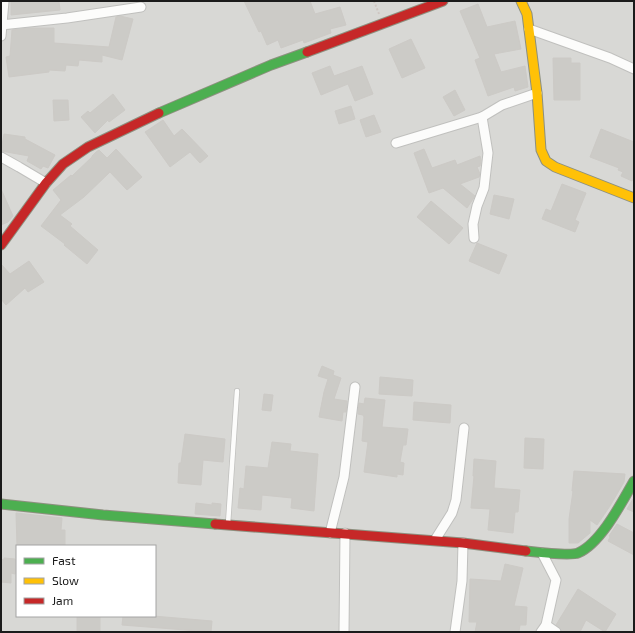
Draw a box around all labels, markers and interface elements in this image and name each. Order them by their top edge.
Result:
legend [16,545,156,617]
text: Fast [52,553,76,567]
text: Slow [52,573,79,587]
text: Jam [52,593,73,607]

